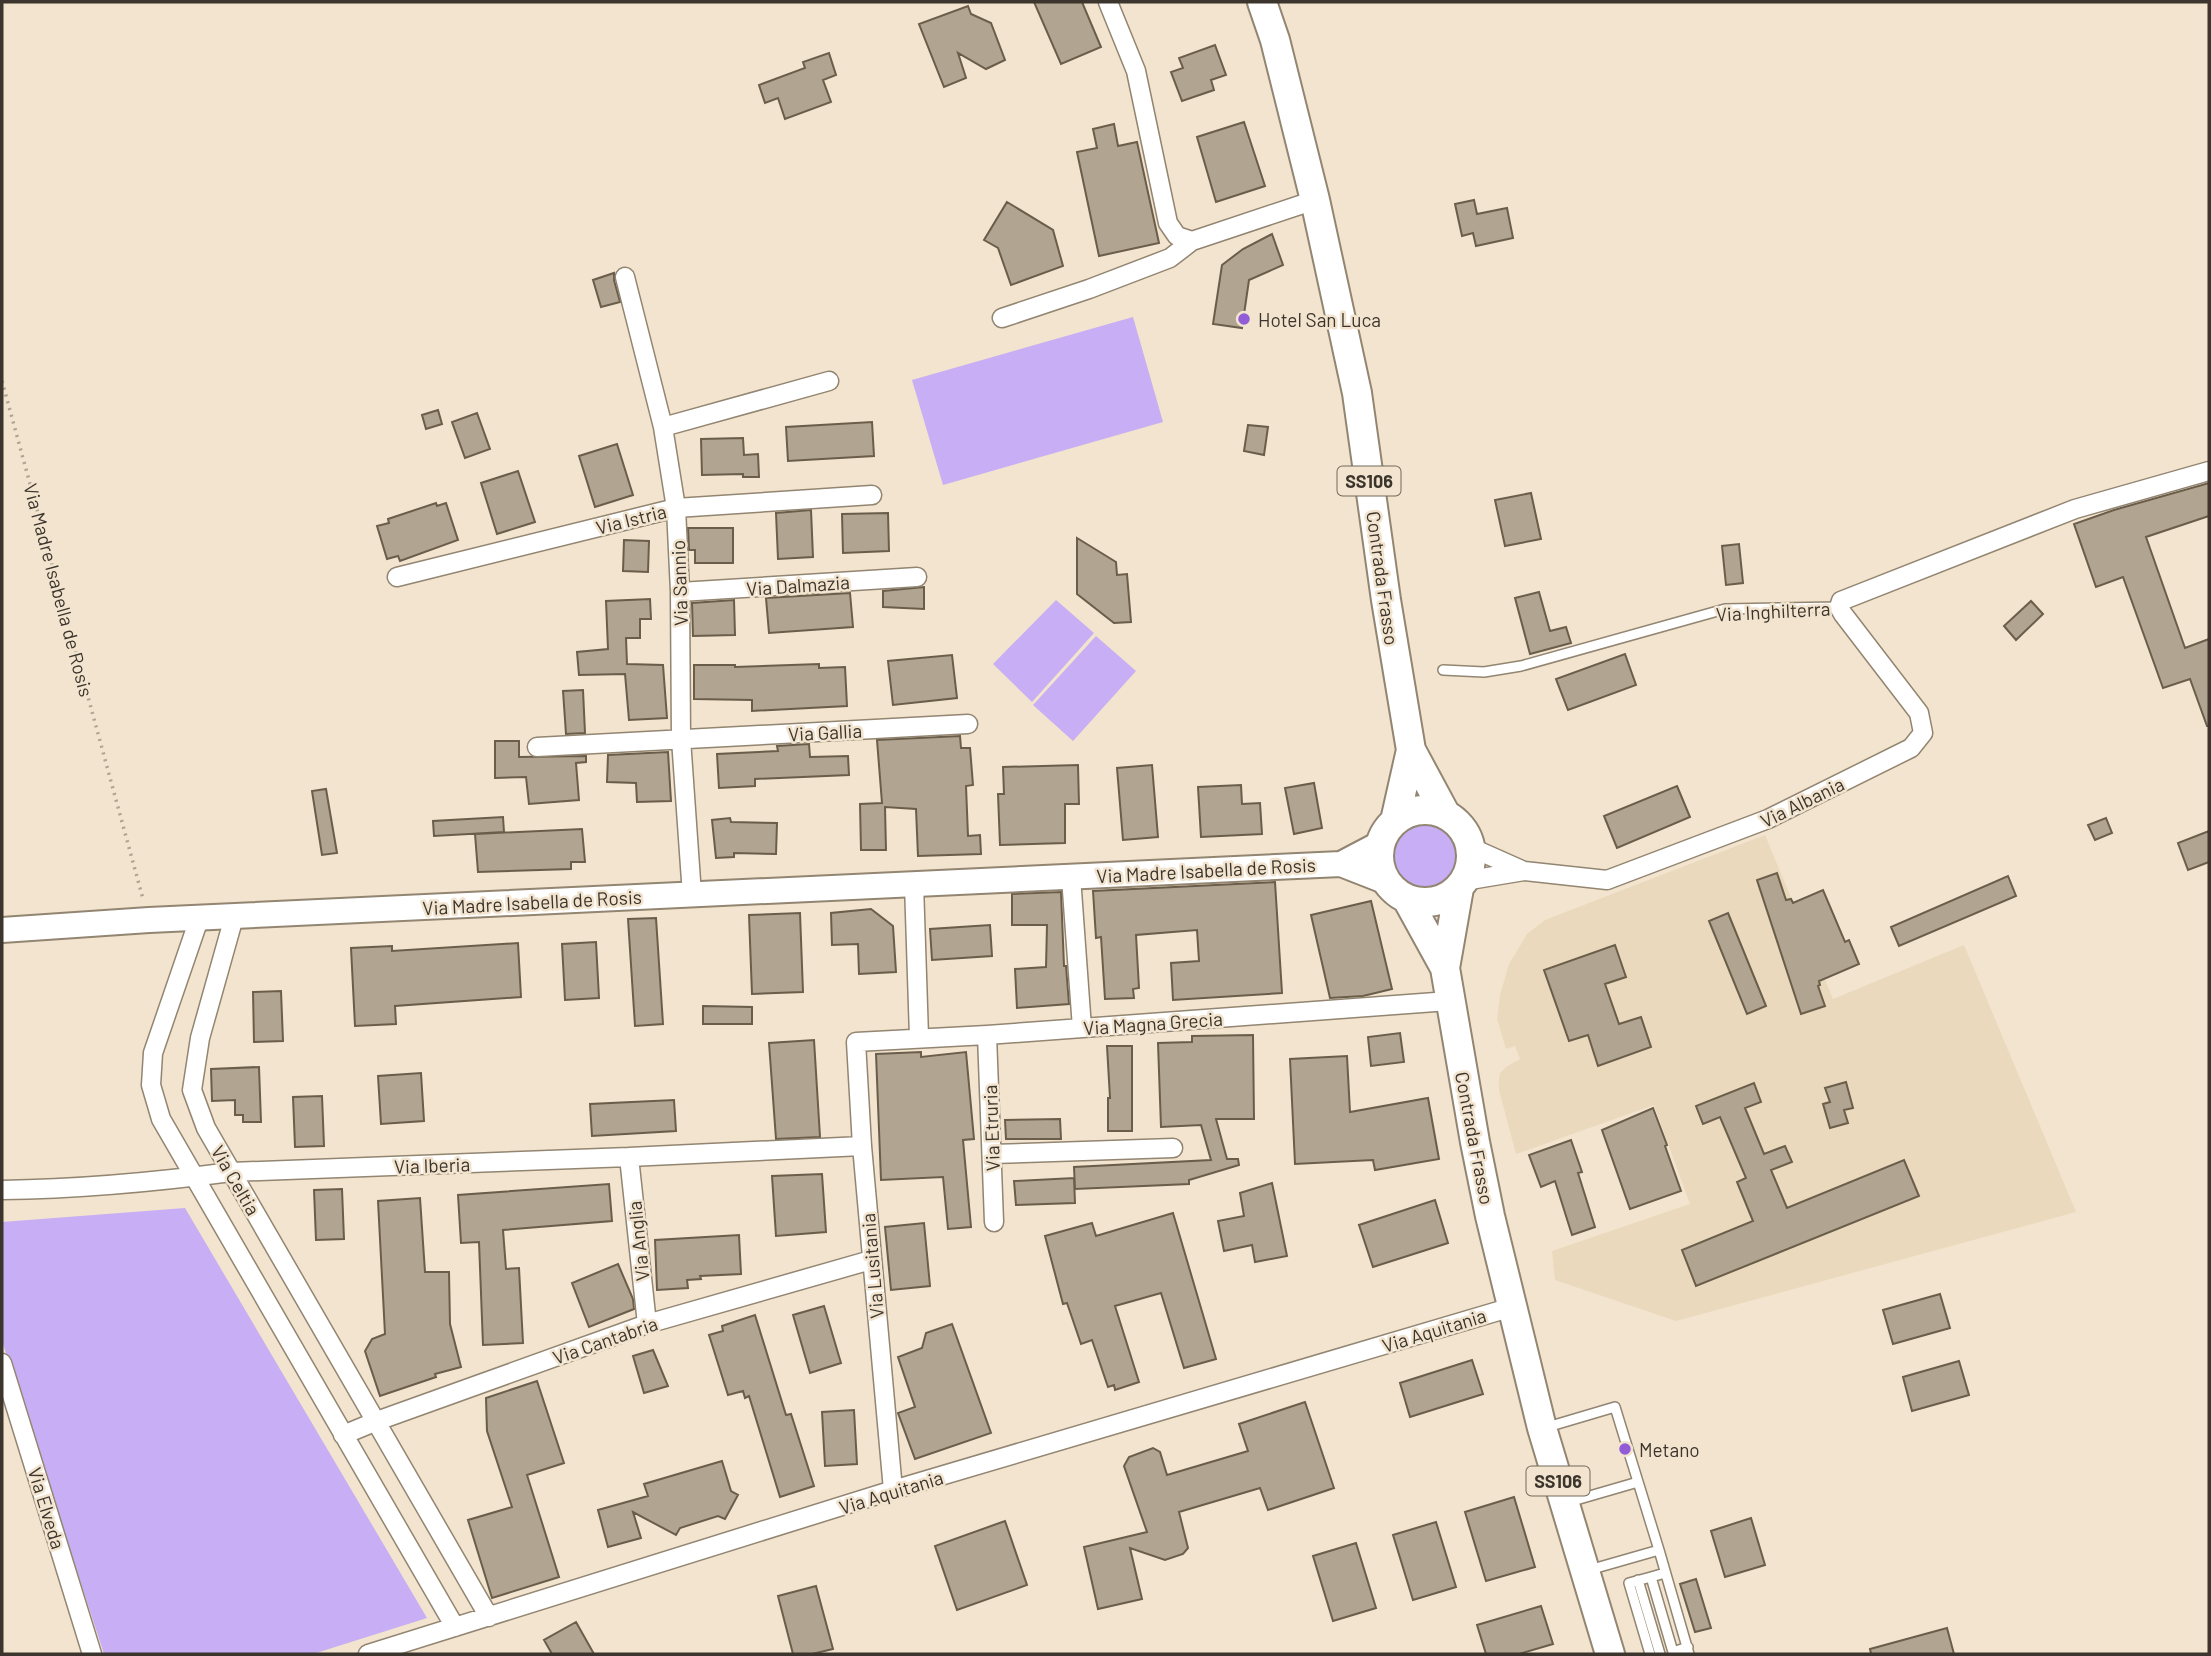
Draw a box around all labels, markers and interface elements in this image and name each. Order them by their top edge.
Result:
place label: Hotel San Luca [1258,308,1381,331]
marker: Hotel San Luca [1236,311,1252,327]
road number: SS106 [1338,466,1400,495]
street label: Via Madre Isabella de Rosis [19,481,99,699]
street label: Via Istria [593,499,669,539]
street label: Contrada Frasso [1362,510,1404,646]
street label: Via Sannio [666,540,692,626]
street label: Via Dalmazia [745,570,851,600]
street label: Via Inghilterra [1715,597,1831,625]
street label: Via Gallia [787,719,863,745]
street label: Via Albania [1756,772,1848,832]
street label: Via Madre Isabella de Rosis [1096,853,1316,887]
street label: Via Madre Isabella de Rosis [422,885,642,919]
street label: Via Magna Grecia [1082,1007,1224,1039]
street label: Contrada Frasso [1451,1070,1499,1206]
street label: Via Etruria [978,1084,1004,1172]
street label: Via Celtia [207,1141,265,1219]
street label: Via Iberia [393,1152,471,1178]
street label: Via Anglia [622,1200,654,1282]
street label: Via Lusitania [856,1212,888,1320]
street label: Via Aquitania [1379,1303,1489,1357]
street label: Via Cantabria [550,1311,660,1369]
place label: Metano [1639,1438,1700,1461]
marker: Metano [1617,1441,1633,1457]
street label: Via Elveda [24,1464,70,1552]
street label: Via Aquitania [836,1465,946,1519]
road number: SS106 [1526,1466,1590,1496]

